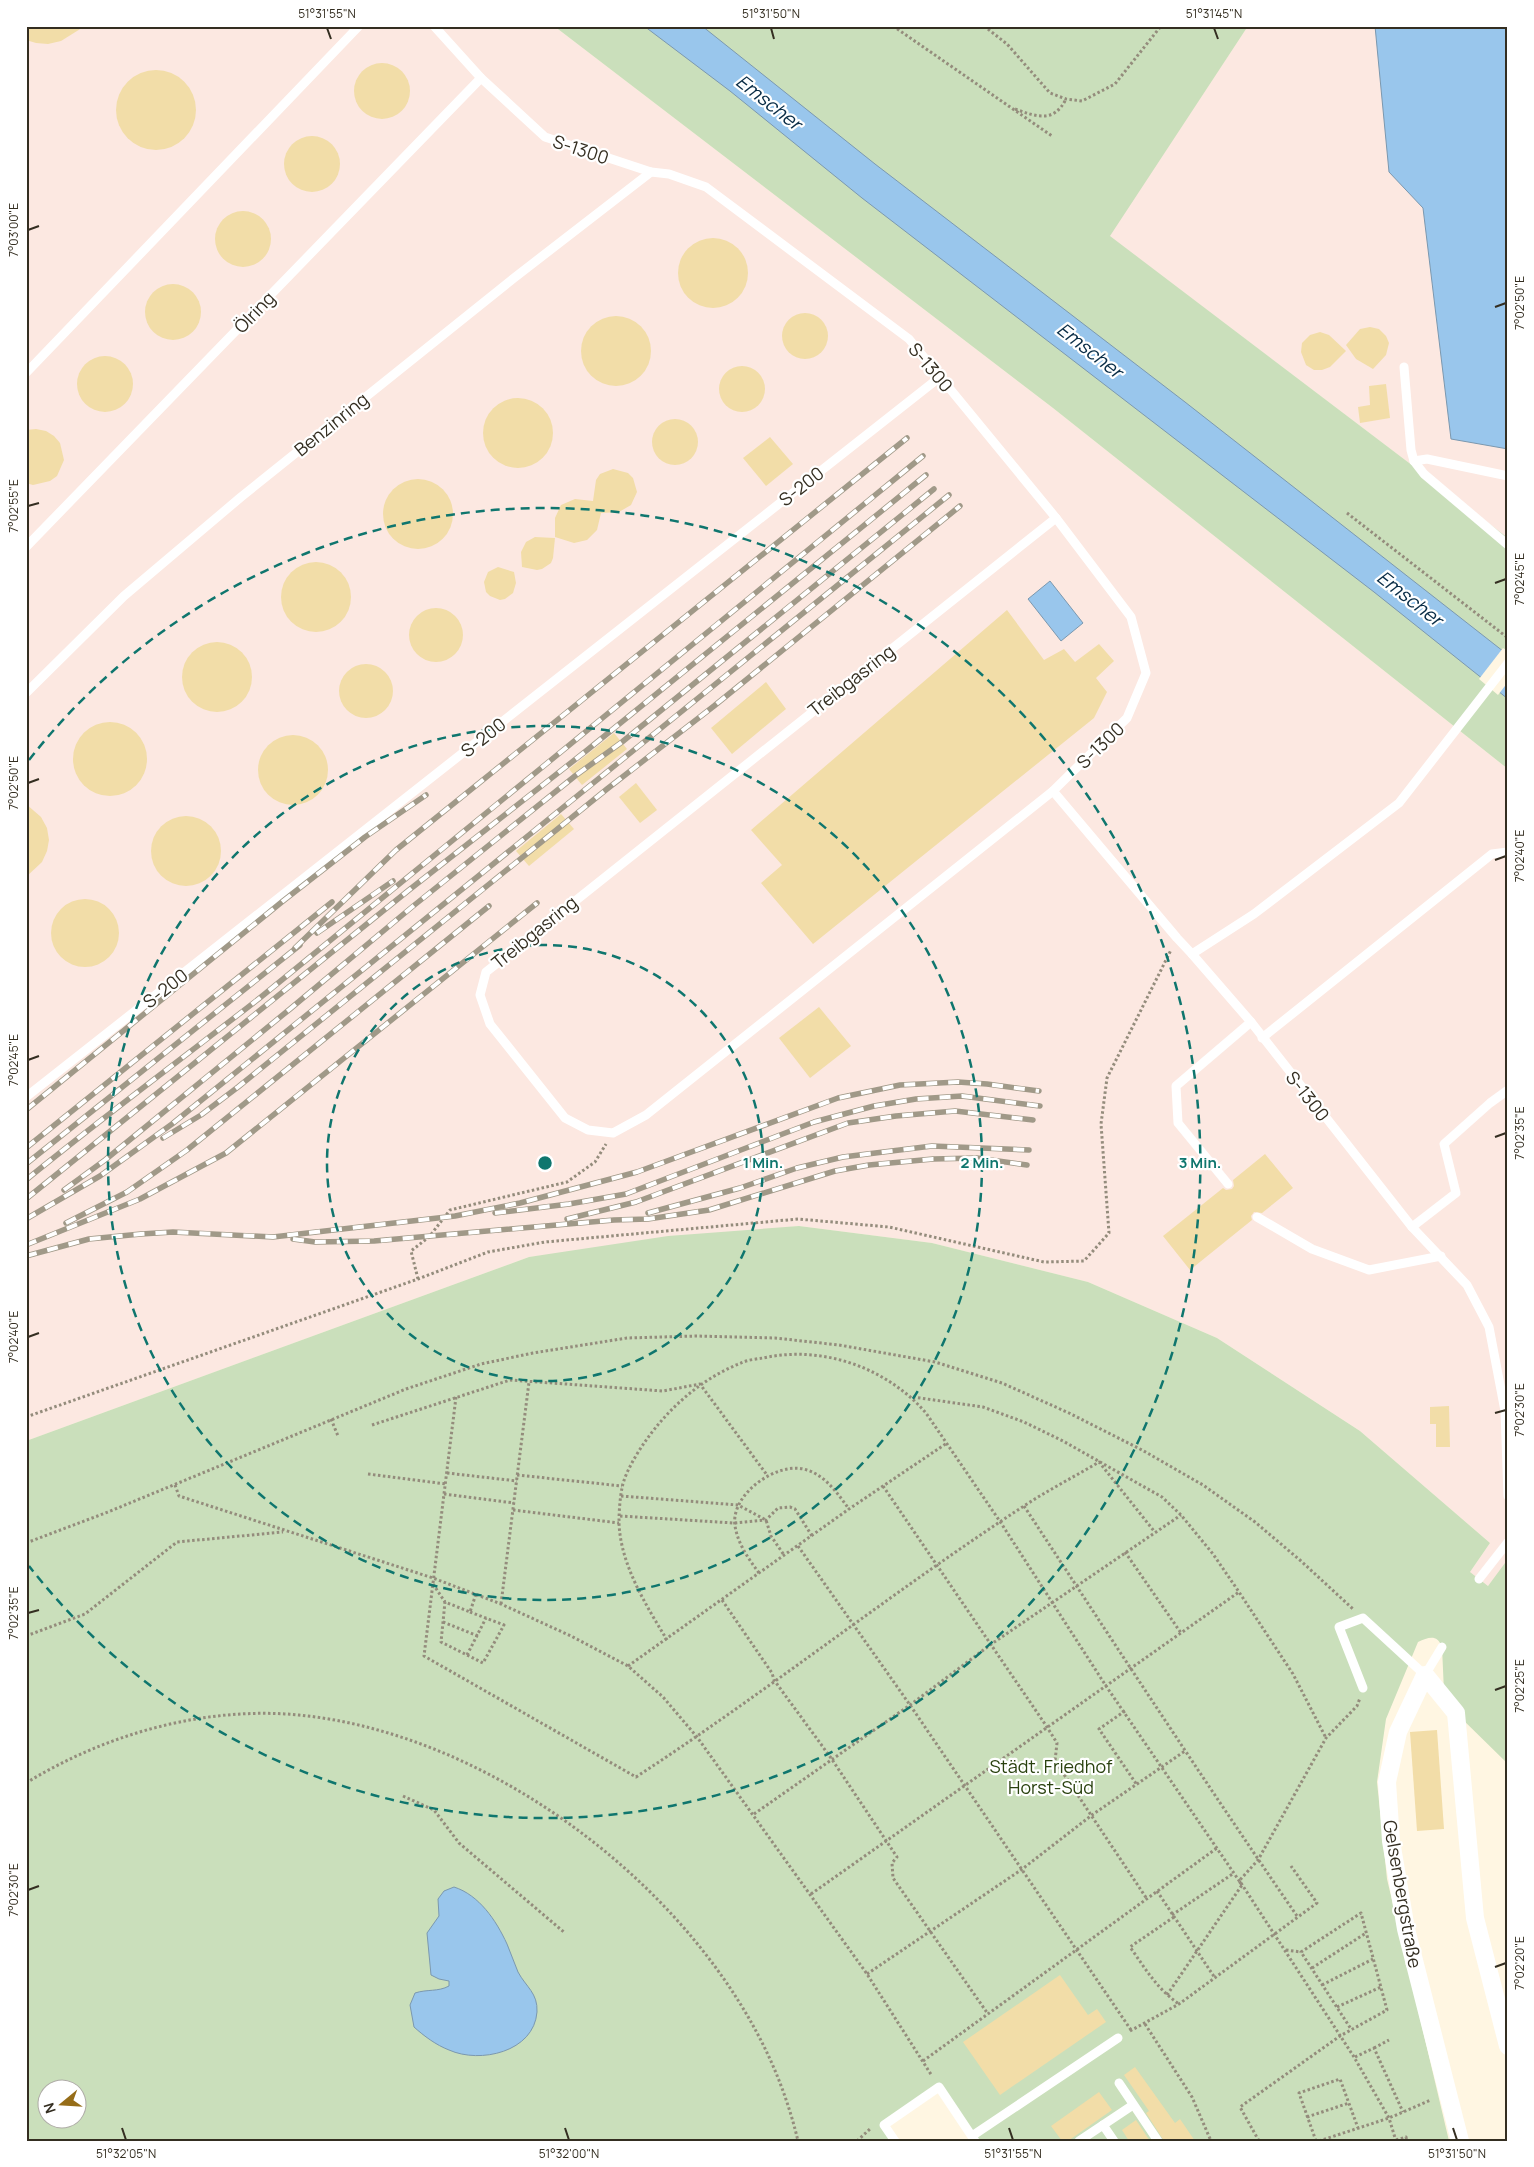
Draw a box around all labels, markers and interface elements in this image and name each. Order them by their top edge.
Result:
text: 51°31'55"N [298,5,356,22]
text: 51°31'50"N [742,5,800,22]
text: 51°31'45"N [1186,5,1242,22]
water label: Emscher [731,68,809,137]
street label: S-1300 [550,129,612,169]
text: 7°03'00"E [5,203,22,257]
text: 7°02'50"E [1511,276,1528,330]
street label: Ölring [228,286,280,338]
water label: Emscher [1052,316,1130,385]
street label: S-1300 [903,337,959,397]
street label: Benzinring [289,387,373,461]
street label: S-200 [774,461,828,511]
text: 7°02'55"E [5,479,22,533]
text: 7°02'45"E [1511,553,1528,605]
water label: Emscher [1372,564,1450,633]
street label: Treibgasring [803,639,899,721]
street label: S-200 [456,712,510,762]
street label: S-1300 [1071,716,1129,774]
text: 7°02'50"E [5,756,22,810]
text: 7°02'40"E [1511,830,1528,882]
street label: Treibgasring [486,890,582,974]
street label: S-200 [138,963,192,1013]
text: 7°02'45"E [5,1034,22,1086]
street label: S-1300 [1281,1066,1335,1126]
text: 7°02'35"E [1511,1106,1528,1160]
text: 1 Min. [743,1152,783,1173]
text: 2 Min. [961,1152,1003,1173]
text: 3 Min. [1179,1152,1221,1173]
centre of rings [536,1154,554,1172]
text: 7°02'40"E [5,1311,22,1363]
text: 7°02'30"E [1511,1383,1528,1437]
text: 7°02'35"E [5,1586,22,1640]
text: 7°02'25"E [1511,1659,1528,1713]
park label: Städt. Friedhof Horst-Süd [989,1754,1113,1799]
street label: Gelsenbergstraße [1378,1818,1428,1970]
text: 7°02'30"E [5,1863,22,1917]
text: 7°02'20"E [1511,1936,1528,1990]
north arrow [38,2080,88,2130]
text: N [39,2100,60,2116]
text: 51°32'05"N [96,2145,156,2162]
text: 51°32'00"N [539,2145,599,2162]
text: 51°31'55"N [984,2145,1042,2162]
text: 51°31'50"N [1428,2145,1486,2162]

